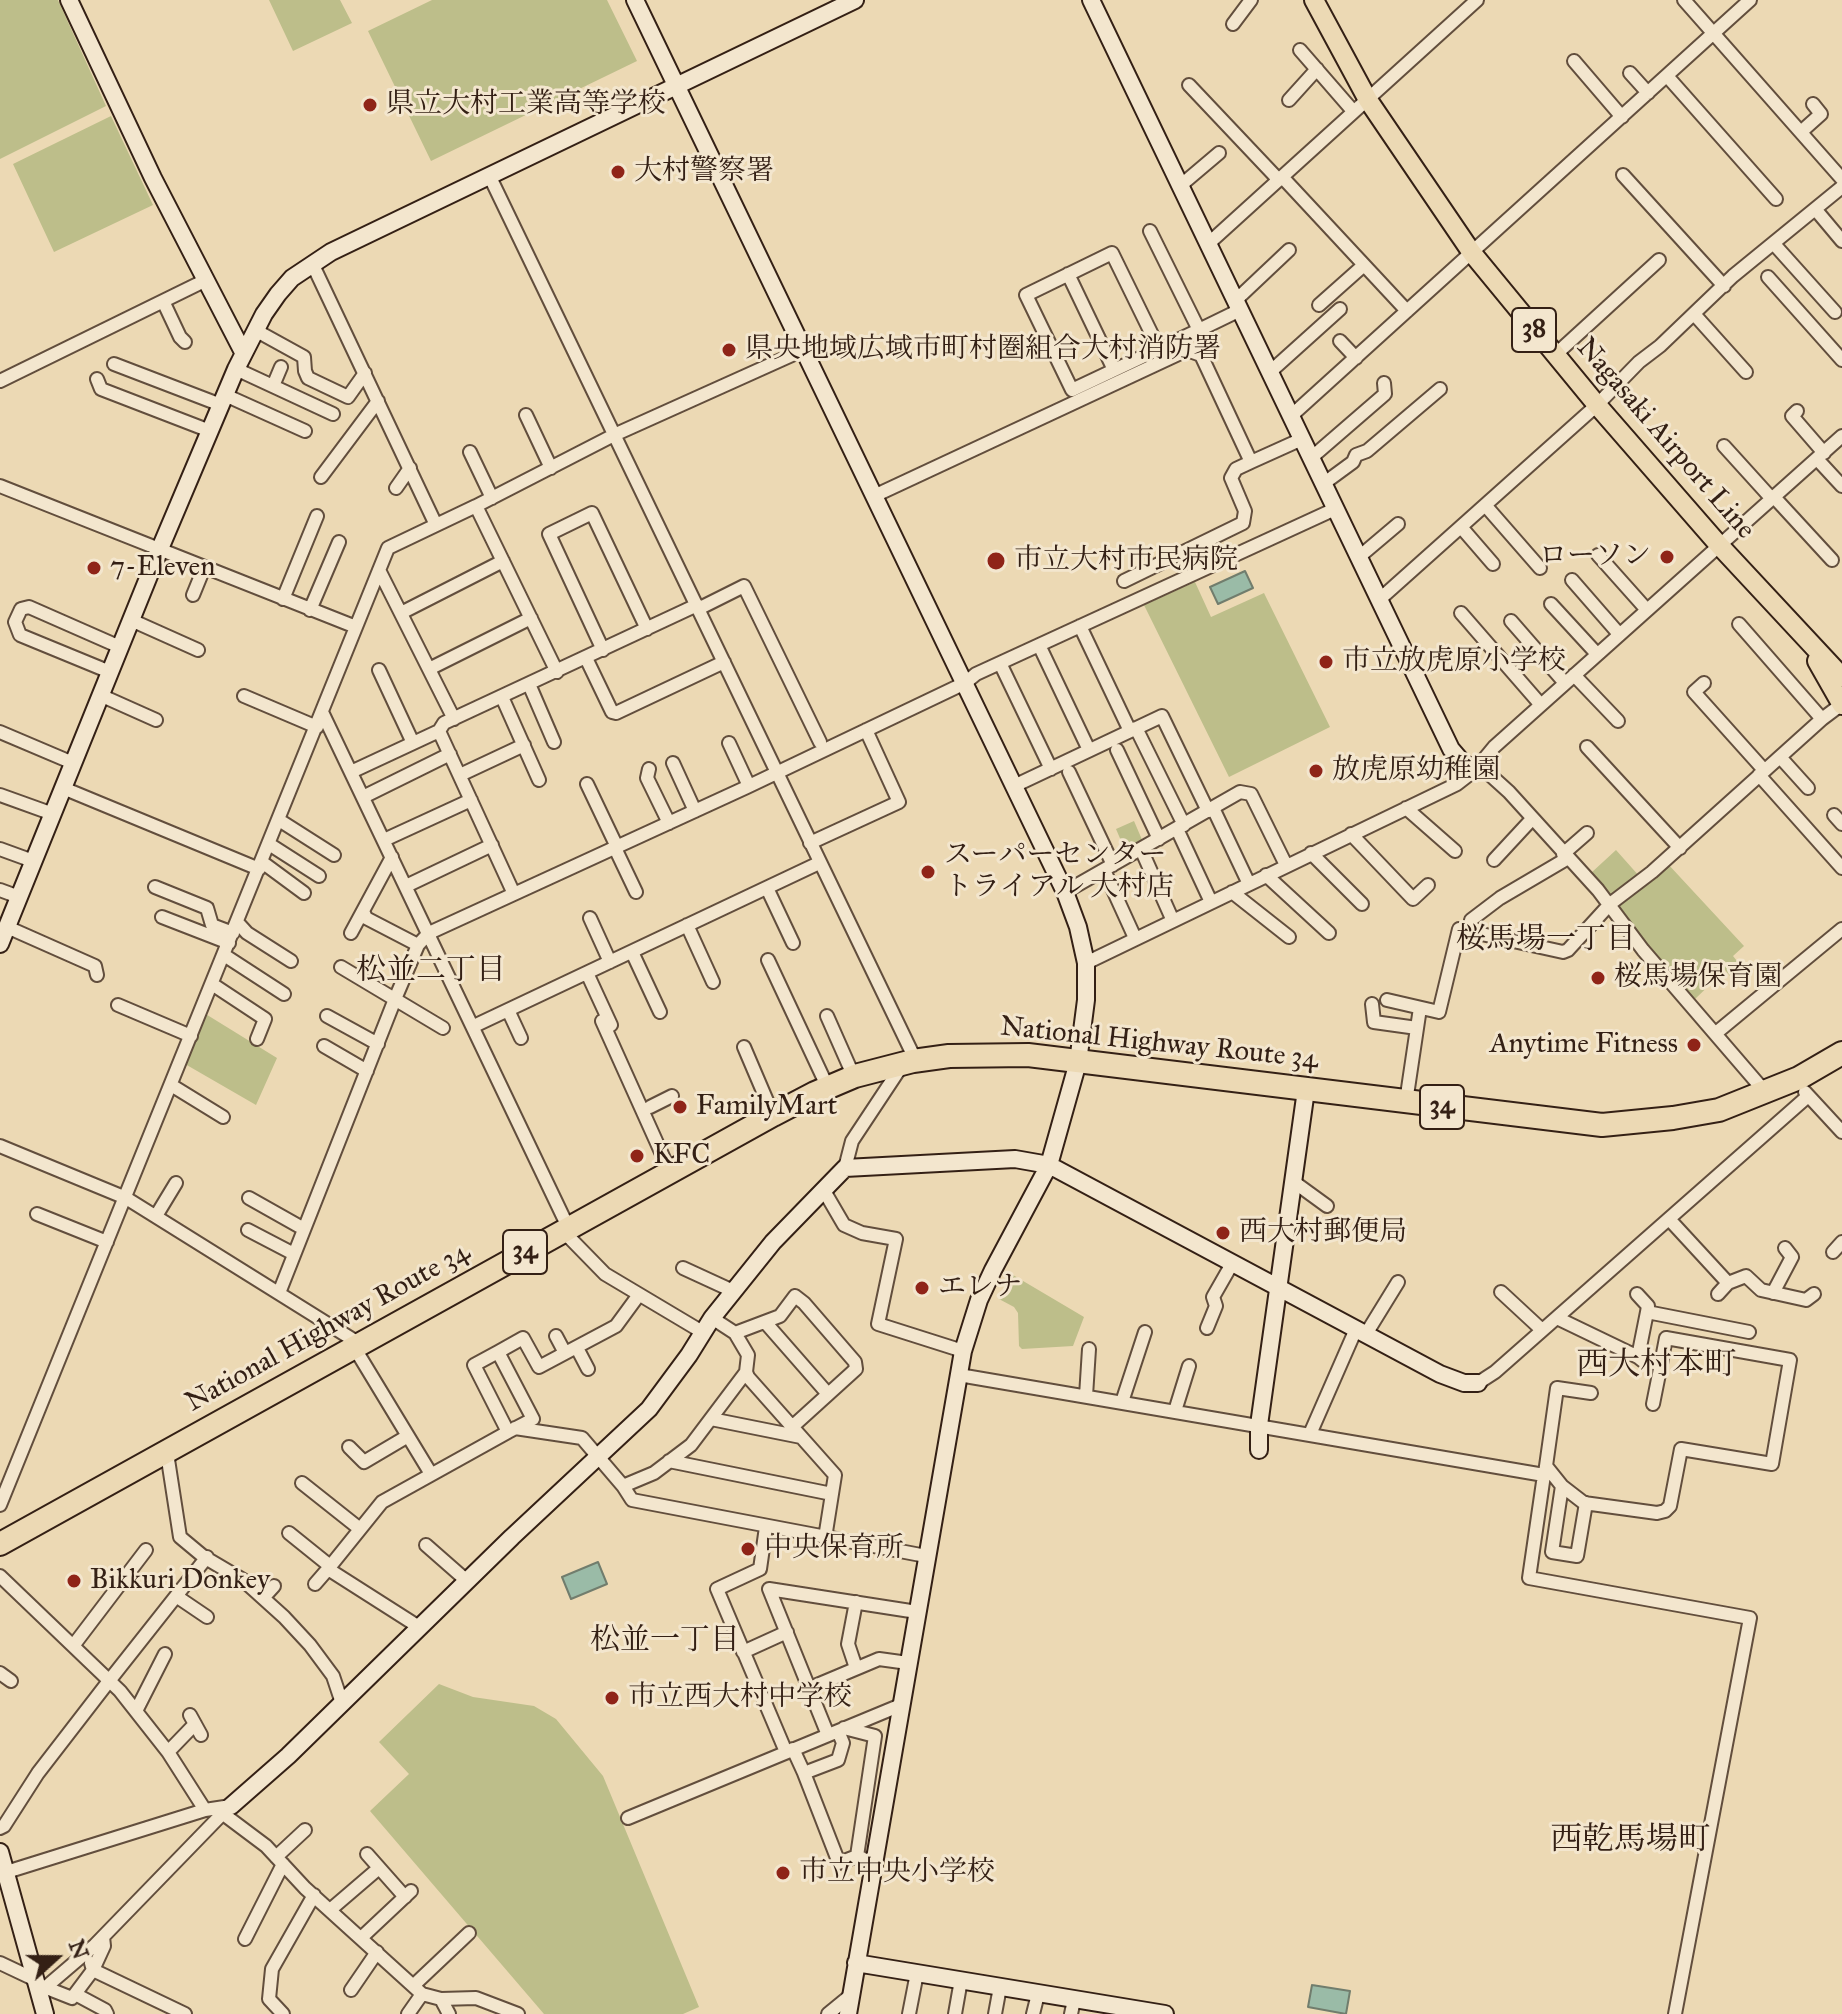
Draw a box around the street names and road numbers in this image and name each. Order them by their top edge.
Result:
road number: 38 [1512,308,1556,352]
street label: Nagasaki Airport Line [1569,332,1761,546]
street label: National Highway Route 34 [998,1011,1320,1077]
road number: 34 [1420,1085,1464,1129]
road number: 34 [503,1230,547,1274]
street label: National Highway Route 34 [180,1236,476,1420]

